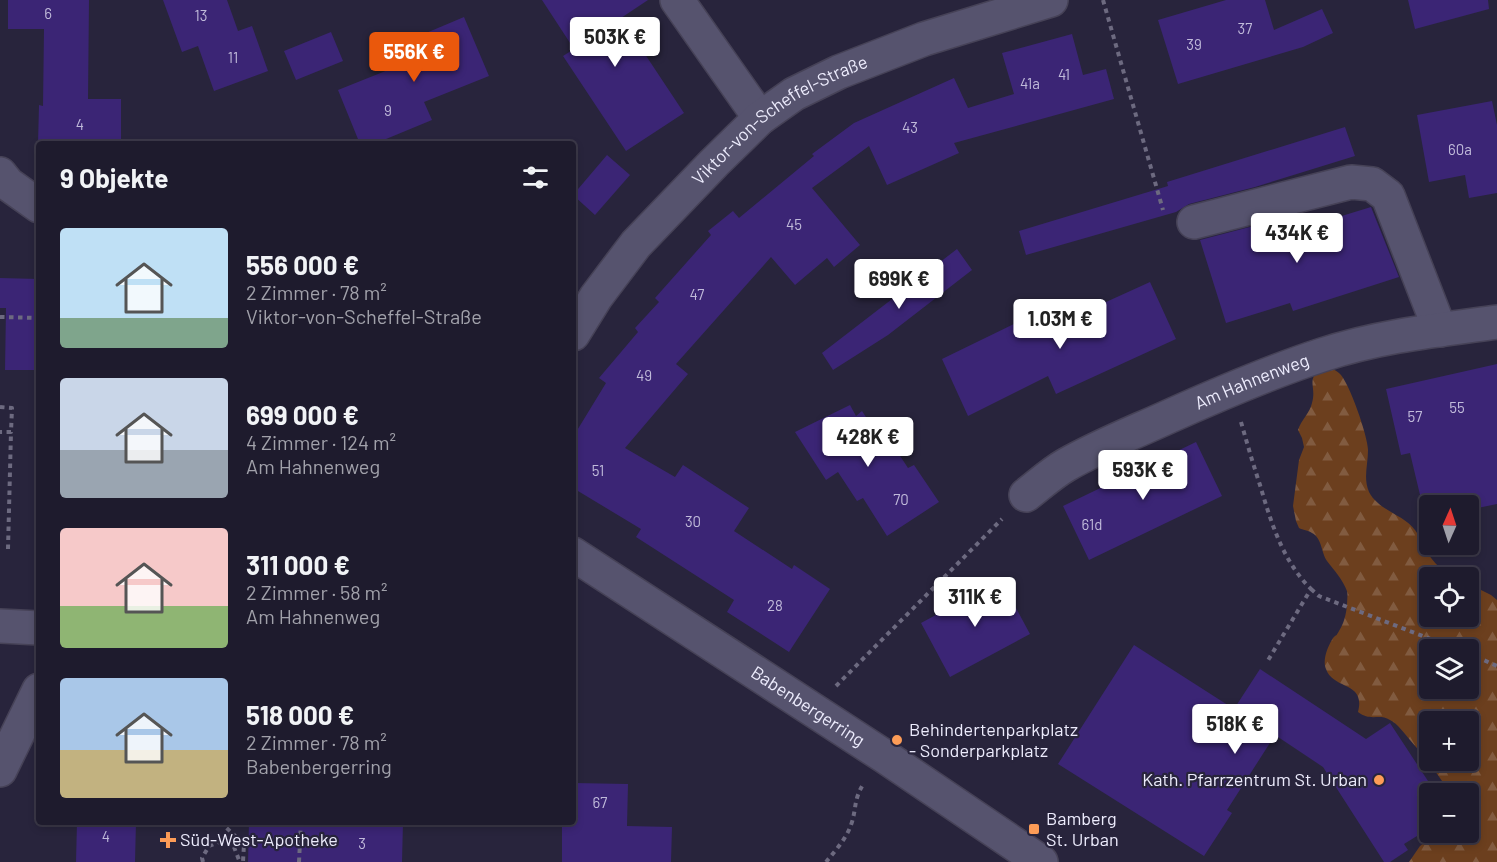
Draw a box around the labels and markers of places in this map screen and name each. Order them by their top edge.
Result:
pin: 503K € [566,17,664,68]
pin: 556K € [365,32,463,83]
pin: 434K € [1248,213,1346,264]
pin: 699K € [850,259,948,310]
pin: 1.03M € [1005,299,1115,350]
pin: 428K € [819,417,917,468]
pin: 593K € [1094,450,1192,501]
pin: 311K € [926,577,1024,628]
pin: 518K € [1186,704,1284,755]
place label: Behindertenparkplatz - Sonderparkplatz [909,718,1078,761]
marker: Behindertenparkplatz - Sonderparkplatz [890,733,904,747]
place label: Kath. Pfarrzentrum St. Urban [1142,768,1367,790]
marker: Kath. Pfarrzentrum St. Urban [1372,773,1386,787]
place label: Bamberg St. Urban [1046,807,1119,850]
marker: Bamberg St. Urban [1027,822,1041,836]
place label: Süd-West-Apotheke [180,828,338,850]
marker: Süd-West-Apotheke [161,833,175,847]

